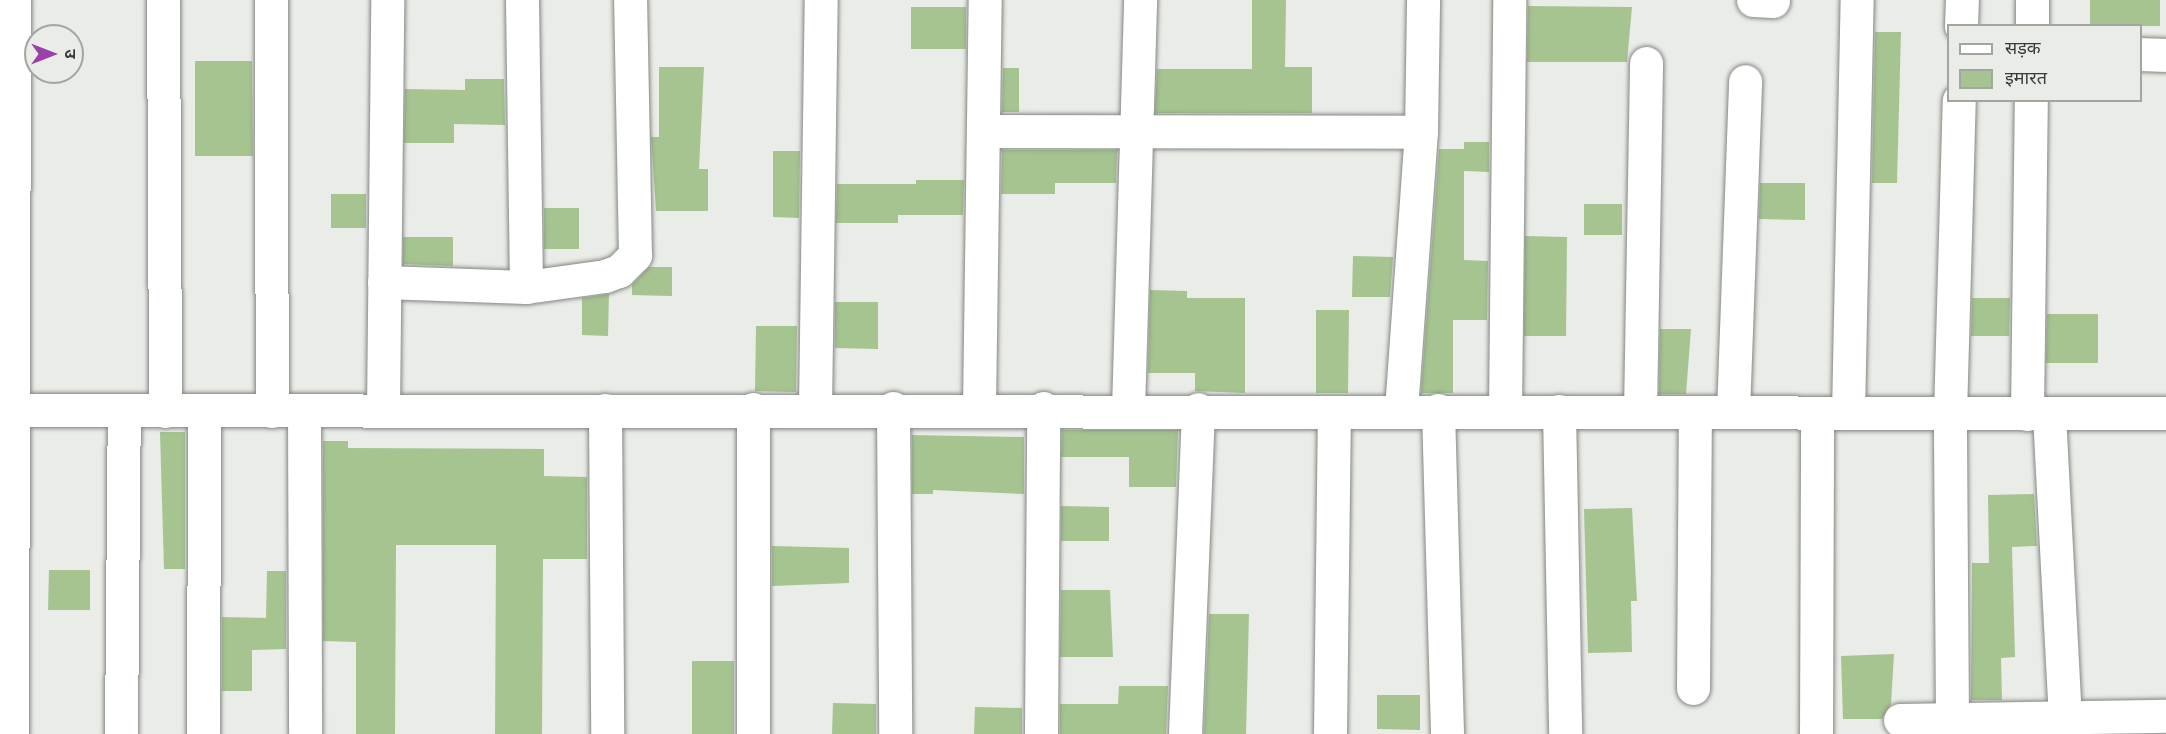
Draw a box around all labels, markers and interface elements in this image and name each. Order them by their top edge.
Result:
north arrow [24,24,84,84]
legend [1947,24,2142,102]
text: सड़क [2005,37,2041,59]
text: उ [61,49,80,59]
text: इमारत [2005,67,2047,89]

